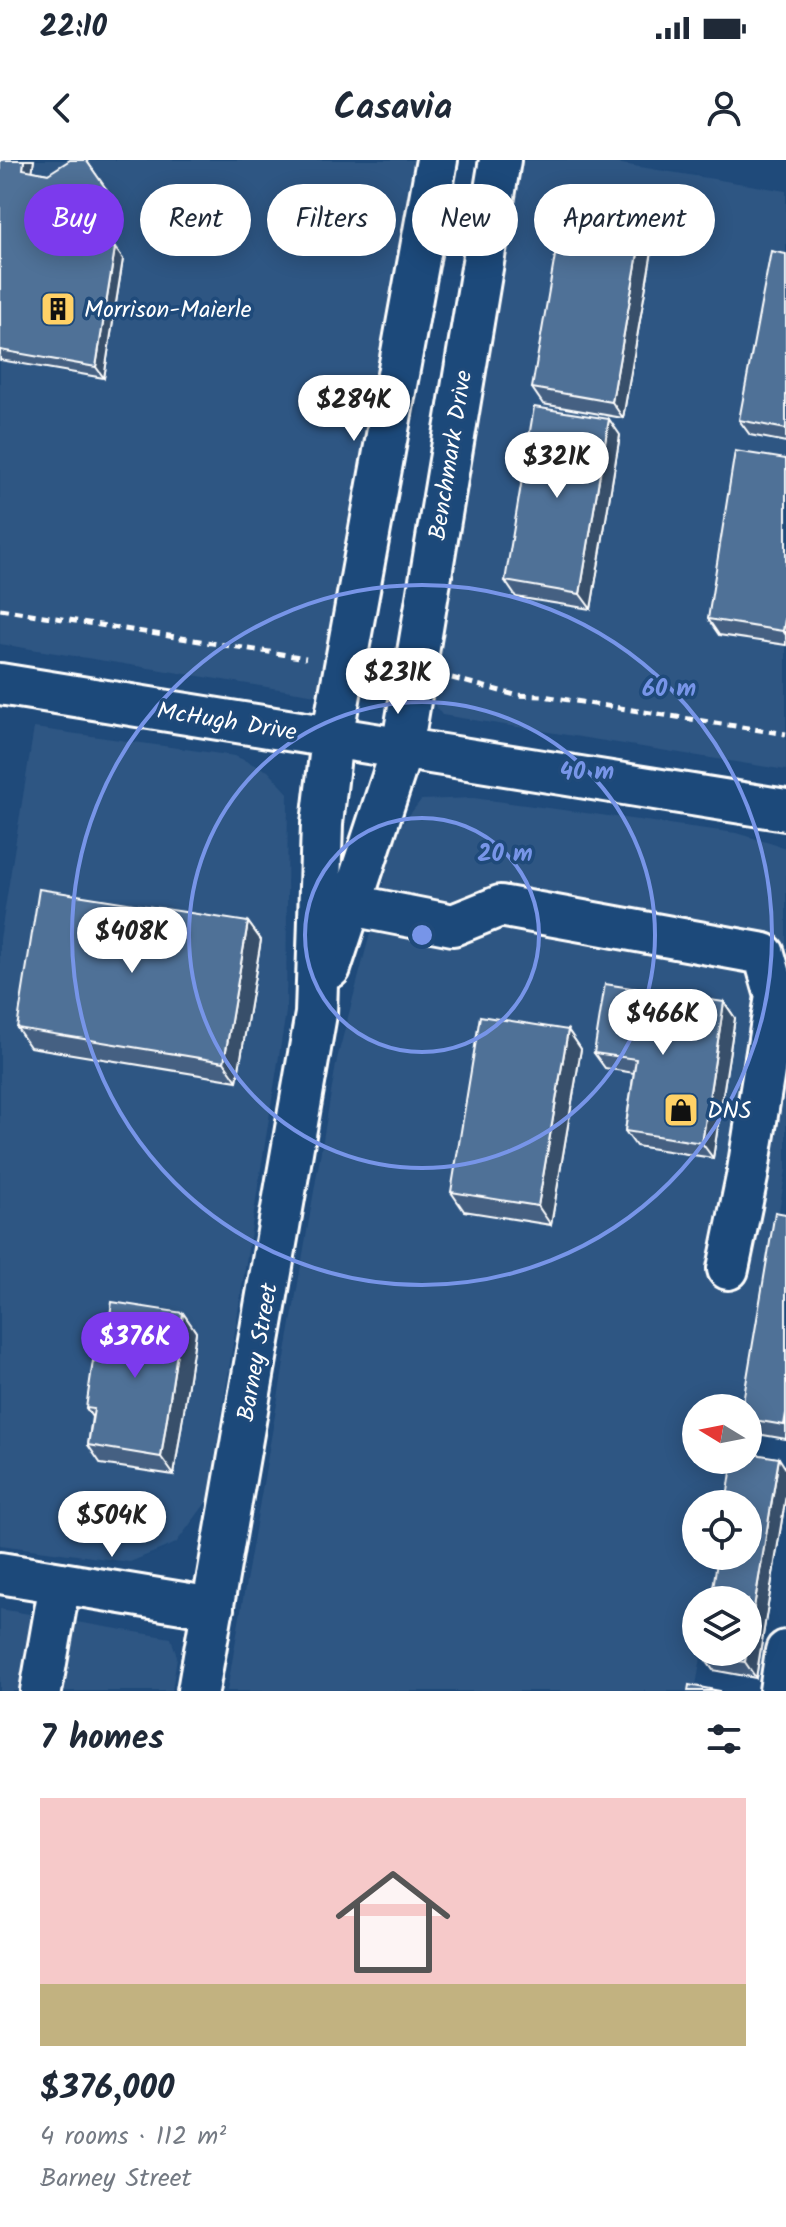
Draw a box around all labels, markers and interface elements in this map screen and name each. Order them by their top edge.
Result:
text: 22:10 [40,4,107,52]
text: Casavia [334,80,452,137]
icon: back [40,86,84,130]
icon: person [702,86,746,130]
chip: Buy [24,184,124,256]
chip: Rent [140,184,251,256]
chip: Filters [267,184,396,256]
chip: New [412,184,518,256]
chip: Apartment [534,184,715,256]
building icon: Morrison-Maierle [39,290,77,328]
place label: Morrison-Maierle [84,291,252,330]
street label: Benchmark Drive [419,367,484,543]
pin: $284K [298,375,410,443]
text: $284K [316,380,392,422]
pin: $321K [501,432,613,500]
text: $321K [523,437,591,479]
pin: $231K [342,648,454,716]
text: $231K [364,653,432,695]
text: 60 m [642,670,696,709]
street label: McHugh Drive [154,692,300,753]
text: 40 m [560,753,614,792]
text: 20 m [477,835,533,874]
pin: $408K [76,907,188,975]
text: $408K [95,912,169,954]
centre of rings [408,921,436,949]
pin: $466K [607,989,719,1057]
text: $466K [626,994,700,1036]
shop icon: DNS [662,1091,700,1129]
place label: DNS [707,1092,752,1131]
street label: Barney Street [227,1279,290,1424]
pin: $376K [79,1312,191,1380]
text: $376K [99,1317,171,1359]
north arrow [682,1394,762,1474]
map controls [682,1394,762,1666]
button: locate [682,1490,762,1570]
pin: $504K [56,1491,168,1559]
text: $504K [76,1496,148,1538]
button: layers [682,1586,762,1666]
text: 7 homes [40,1712,164,1766]
icon: filters [702,1717,746,1761]
icon: home [321,1850,465,1994]
text: $376,000 [40,2062,174,2116]
text: 4 rooms · 112 m² [40,2116,226,2158]
text: Barney Street [40,2158,191,2200]

